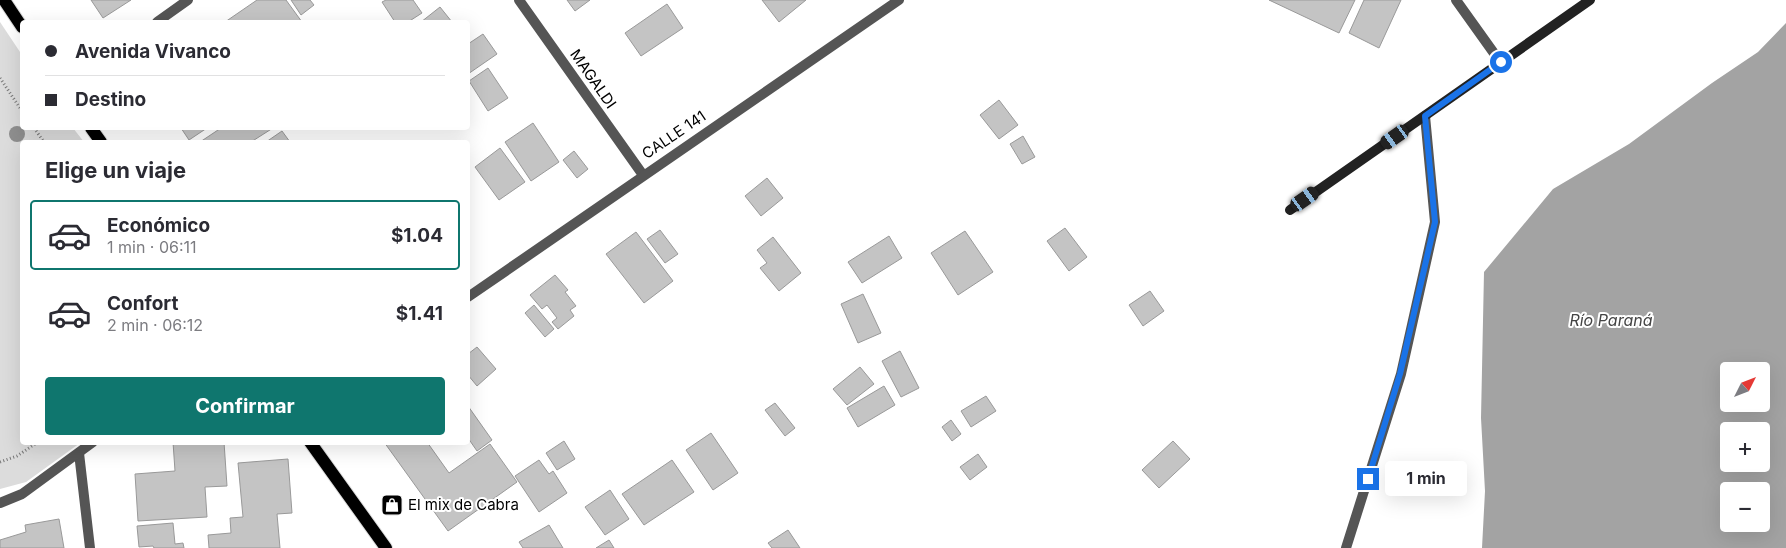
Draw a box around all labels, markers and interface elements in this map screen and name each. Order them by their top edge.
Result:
text: Avenida Vivanco [75,40,231,63]
street label: MAGALDI [566,45,621,112]
route start [1490,51,1512,73]
text: Destino [75,88,146,111]
street label: CALLE 141 [638,106,709,163]
car [1378,122,1411,152]
text: Elige un viaje [45,157,186,183]
car [1288,184,1321,214]
icon: car [47,213,92,258]
text: Económico [107,214,210,237]
text: $1.04 [391,224,443,247]
text: 1 min · 06:11 [107,237,197,257]
icon: car [47,291,92,336]
text: Confort [107,292,178,315]
text: $1.41 [396,302,443,325]
water label: Río Paraná [1569,310,1653,330]
text: 2 min · 06:12 [107,315,203,335]
north arrow [1720,362,1770,412]
map controls [1720,362,1770,532]
button: Confirmar [45,377,445,435]
button: + [1720,422,1770,472]
callout: 1 min [1386,462,1468,496]
route end [1357,468,1379,490]
text: 1 min [1406,468,1446,488]
button: − [1720,482,1770,532]
shop icon: El mix de Cabra [380,493,404,517]
place label: El mix de Cabra [408,495,519,514]

